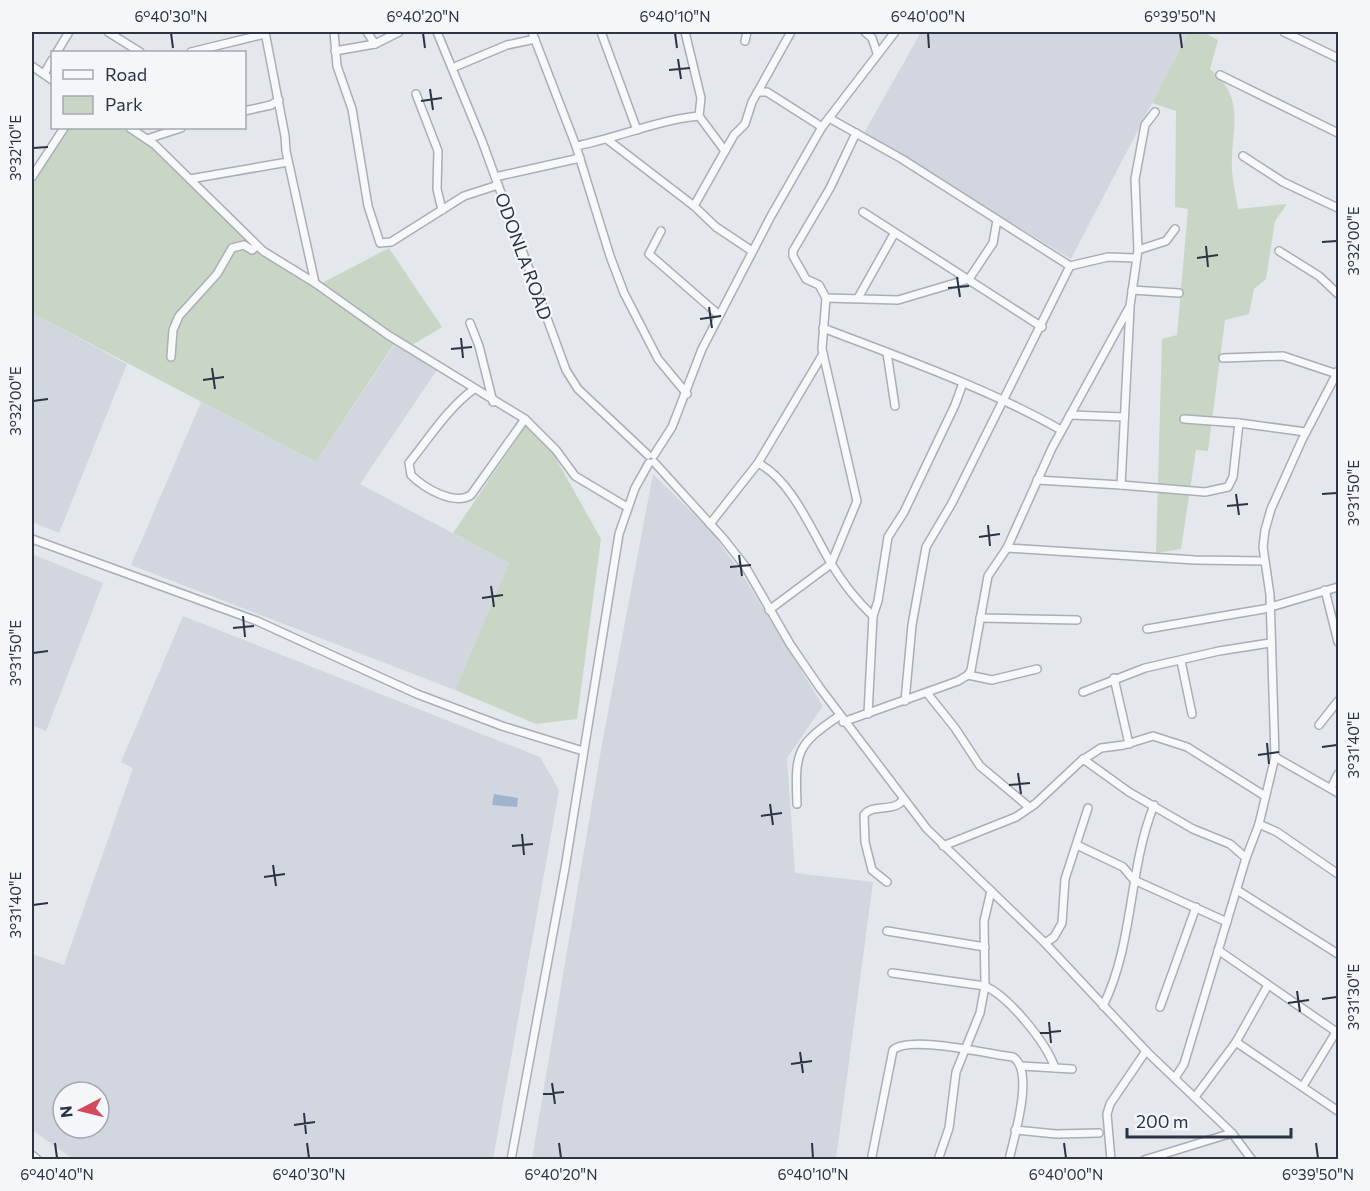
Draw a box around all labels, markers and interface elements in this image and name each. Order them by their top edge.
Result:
text: 6°40'30"N [134,7,208,25]
text: 6°40'20"N [387,7,459,25]
text: 6°40'10"N [639,7,711,25]
text: 6°40'00"N [891,7,965,25]
text: 6°39'50"N [1144,7,1216,25]
legend [51,51,246,129]
text: Road [105,63,147,85]
text: Park [105,93,143,115]
text: 3°32'10"E [6,115,24,181]
street label: ODONLA ROAD [491,189,557,323]
text: 3°32'00"E [1344,206,1362,276]
text: 3°32'00"E [6,366,24,436]
text: 3°31'50"E [1344,460,1362,526]
text: 3°31'50"E [6,620,24,686]
text: 3°31'40"E [1344,711,1362,778]
text: 3°31'40"E [6,871,24,938]
text: 3°31'30"E [1344,964,1362,1030]
north arrow [51,1080,111,1140]
scale bar [1127,1101,1290,1139]
text: N [55,1105,76,1119]
text: 200 m [1136,1110,1189,1132]
text: 6°40'40"N [20,1165,94,1183]
text: 6°40'30"N [272,1165,346,1183]
text: 6°40'20"N [525,1165,597,1183]
text: 6°40'10"N [777,1165,849,1183]
text: 6°40'00"N [1029,1165,1103,1183]
text: 6°39'50"N [1282,1165,1354,1183]

